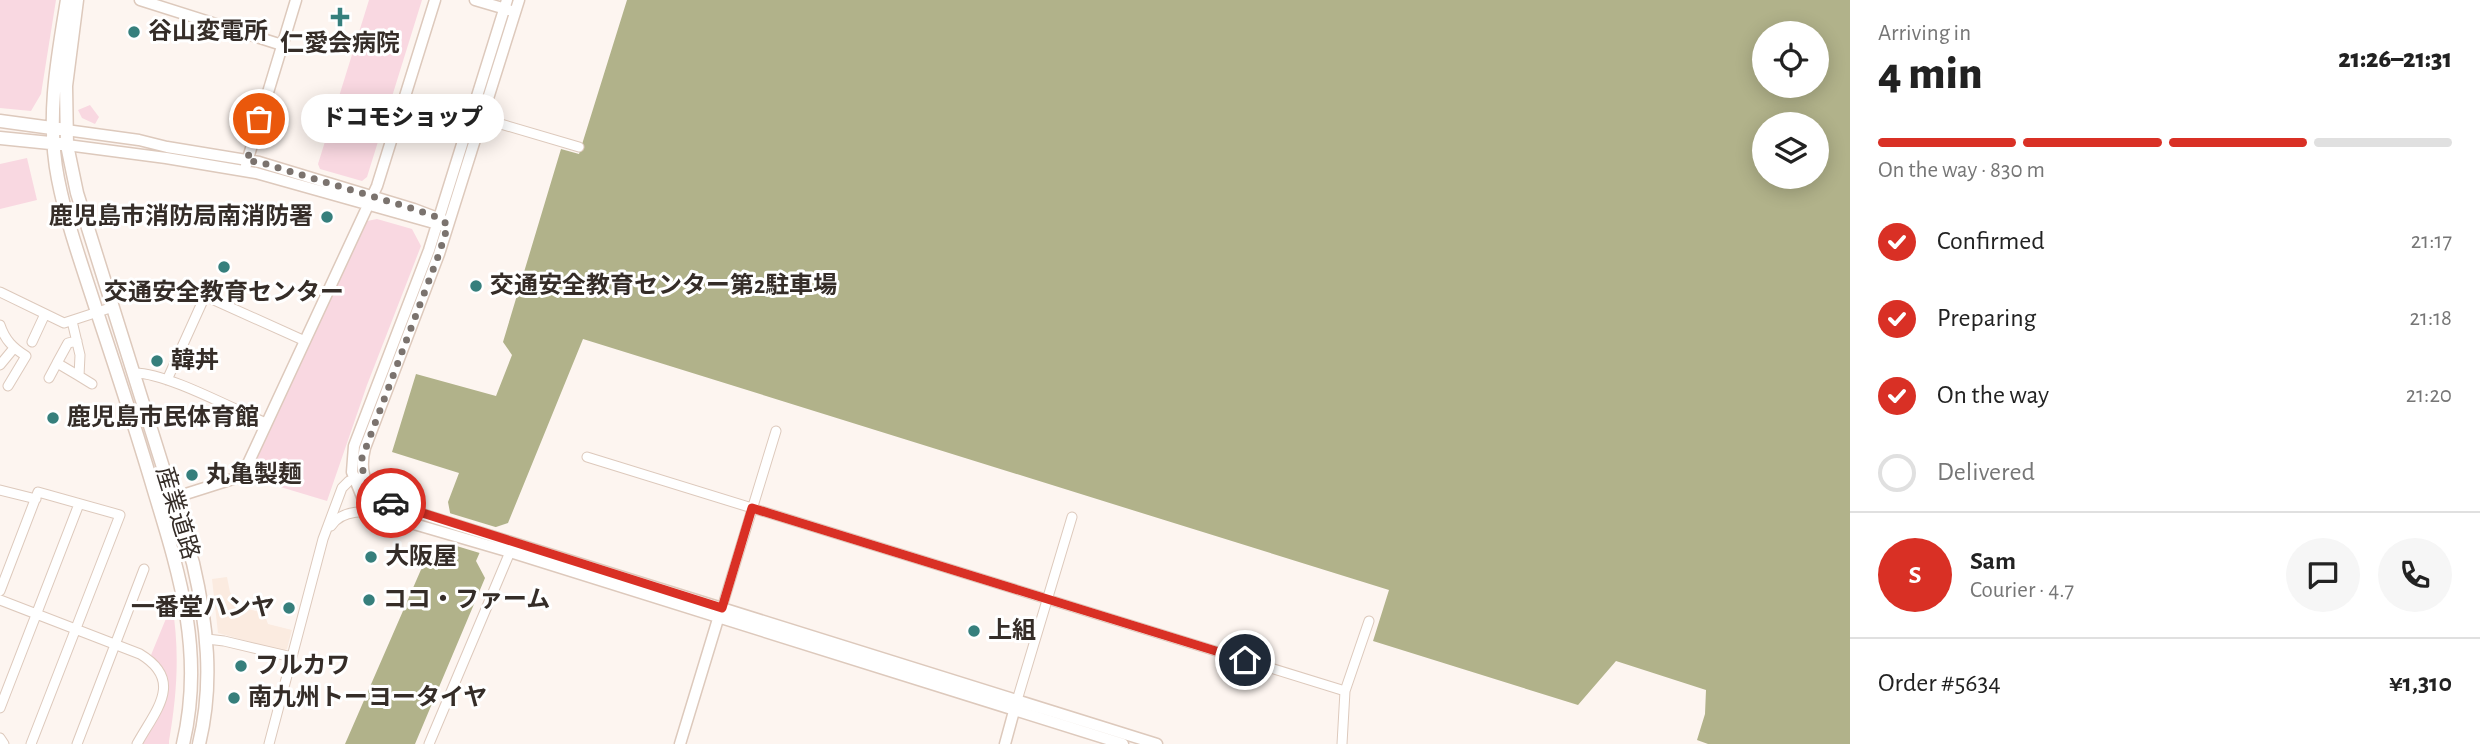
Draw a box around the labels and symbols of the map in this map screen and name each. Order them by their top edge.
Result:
marker: 仁愛会病院 [330,7,350,27]
place label: 谷山変電所 [148,18,268,44]
marker: 谷山変電所 [126,24,142,40]
place label: 仁愛会病院 [280,30,400,56]
pin [229,89,289,149]
callout: ドコモショップ [301,94,504,144]
place label: 鹿児島市消防局南消防署 [49,203,313,229]
marker: 鹿児島市消防局南消防署 [319,209,335,225]
marker: 交通安全教育センター [216,259,232,275]
place label: 交通安全教育センター第2駐車場 [490,272,837,298]
marker: 交通安全教育センター第2駐車場 [468,278,484,294]
place label: 交通安全教育センター [104,279,344,305]
place label: 韓丼 [171,347,219,373]
marker: 韓丼 [149,353,165,369]
place label: 鹿児島市民体育館 [67,404,259,430]
marker: 鹿児島市民体育館 [45,410,61,426]
place label: 丸亀製麺 [206,461,302,487]
street label: 産業道路 [151,463,204,562]
marker: 丸亀製麺 [184,467,200,483]
courier [356,468,426,538]
place label: 大阪屋 [385,543,457,569]
marker: 大阪屋 [363,549,379,565]
place label: ココ・ファーム [383,588,550,612]
marker: ココ・ファーム [361,592,377,608]
place label: 一番堂ハンヤ [131,594,275,620]
marker: 一番堂ハンヤ [281,600,297,616]
place label: 上組 [988,617,1036,643]
marker: 上組 [966,623,982,639]
pin [1215,630,1275,690]
place label: フルカワ [255,653,350,678]
marker: フルカワ [233,658,249,674]
place label: 南九州トーヨータイヤ [248,684,487,710]
marker: 南九州トーヨータイヤ [226,690,242,706]

